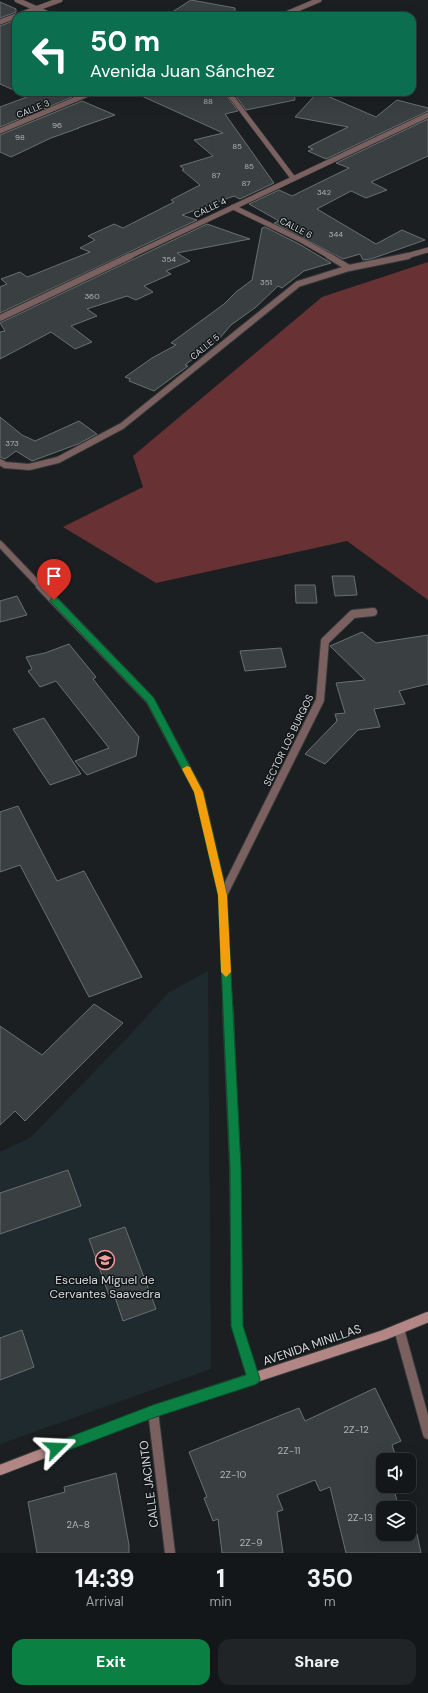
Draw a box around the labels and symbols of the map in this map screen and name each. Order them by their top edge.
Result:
house number: 88 [203,96,213,106]
street label: CALLE 3 [15,97,51,121]
house number: 96 [52,120,62,130]
house number: 98 [15,132,25,142]
house number: 85 [232,141,242,151]
house number: 85 [244,161,254,171]
house number: 87 [212,170,220,180]
house number: 87 [242,178,250,188]
house number: 342 [317,187,331,197]
street label: CALLE 4 [192,195,229,221]
street label: CALLE 6 [278,215,315,241]
house number: 344 [329,229,343,239]
house number: 354 [162,254,176,264]
house number: 351 [260,277,272,287]
house number: 360 [84,291,100,301]
street label: CALLE 5 [188,331,222,363]
house number: 373 [5,438,19,448]
pin [37,559,71,600]
street label: SECTOR LOS BURGOS [261,692,316,788]
school or university icon: Escuela Miguel de Cervantes Saavedra [94,1249,116,1271]
place label: Escuela Miguel de Cervantes Saavedra [50,1272,161,1302]
street label: AVENIDA MINILLAS [261,1321,363,1369]
house number: 2Z-12 [343,1423,369,1436]
position arrow [35,1427,77,1469]
street label: CALLE JACINTO [136,1440,162,1528]
house number: 2Z-11 [278,1444,300,1457]
house number: 2Z-10 [220,1468,246,1481]
house number: 2Z-13 [347,1511,373,1524]
house number: 2A-8 [66,1518,90,1531]
house number: 2Z-9 [240,1536,262,1549]

